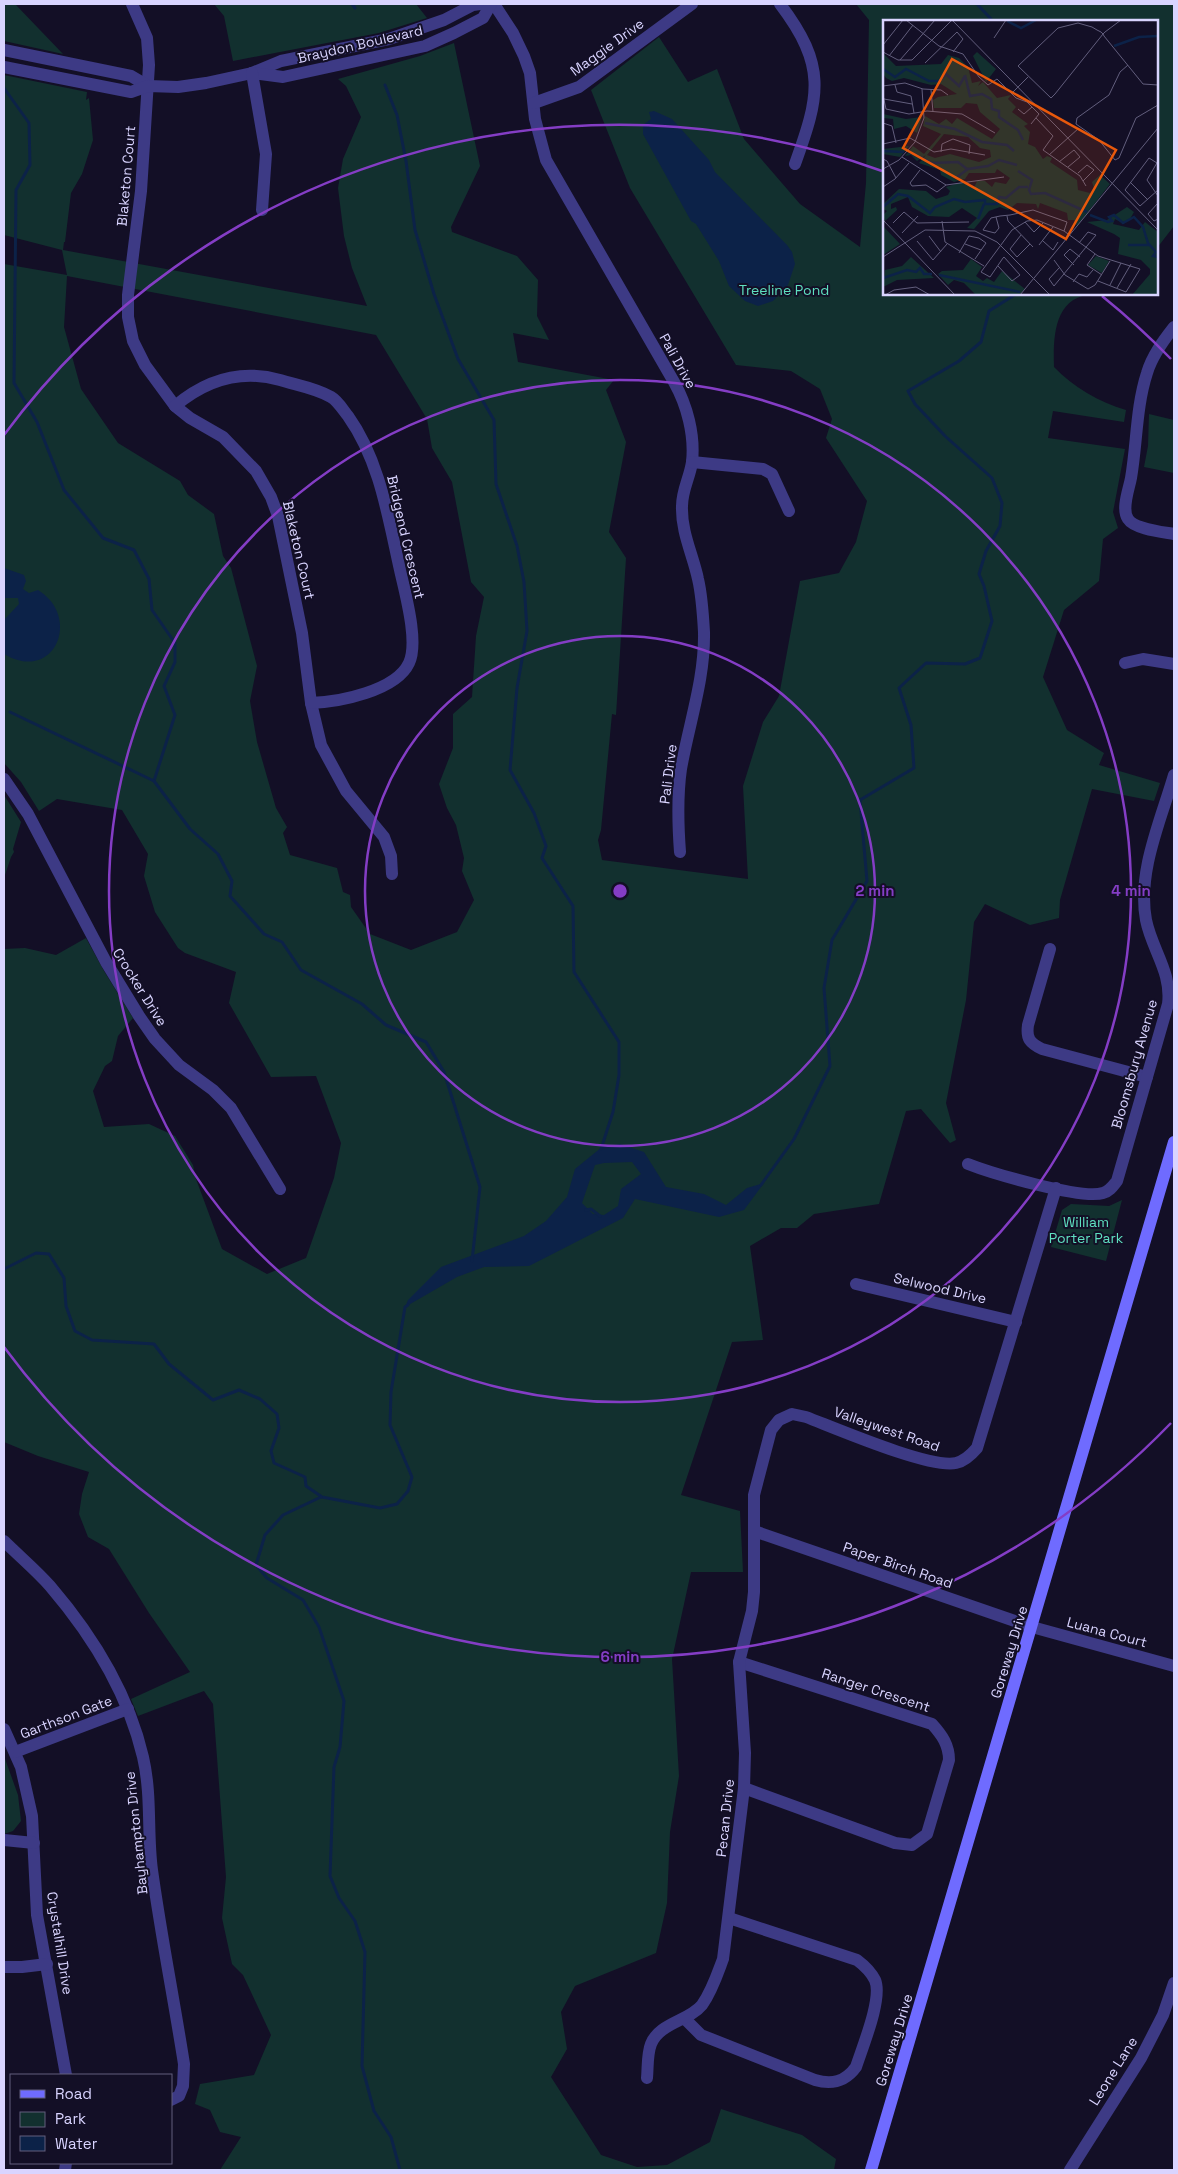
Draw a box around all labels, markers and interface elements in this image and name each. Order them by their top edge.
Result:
street label: Maggie Drive [567,14,647,80]
inset map [883,20,1158,295]
street label: Braydon Boulevard [296,21,424,67]
street label: Blaketon Court [113,125,139,227]
park label: Treeline Pond [739,281,829,299]
street label: Pali Drive [656,330,700,392]
street label: Bridgend Crescent [383,473,429,601]
street label: Blaketon Court [279,499,319,601]
street label: Pali Drive [655,743,681,805]
text: 2 min [856,881,894,900]
text: 4 min [1111,881,1151,900]
centre of rings [611,882,629,900]
street label: Crocker Drive [109,945,171,1029]
street label: Bloomsbury Avenue [1107,997,1161,1131]
park label: William Porter Park [1049,1213,1124,1247]
street label: Selwood Drive [892,1269,988,1307]
street label: Valleywest Road [832,1402,942,1456]
street label: Paper Birch Road [841,1538,955,1592]
street label: Goreway Drive [986,1604,1032,1700]
street label: Luana Court [1065,1613,1149,1651]
text: 6 min [600,1647,640,1666]
street label: Ranger Crescent [820,1664,932,1716]
street label: Garthson Gate [17,1691,115,1743]
street label: Bayhampton Drive [121,1771,151,1895]
street label: Pecan Drive [712,1778,738,1858]
street label: Crystalhill Drive [43,1890,77,1996]
street label: Goreway Drive [871,1992,917,2088]
street label: Leone Lane [1085,2033,1141,2109]
legend [10,2074,172,2164]
text: Road [55,2084,92,2103]
text: Park [55,2109,86,2128]
text: Water [55,2134,98,2153]

